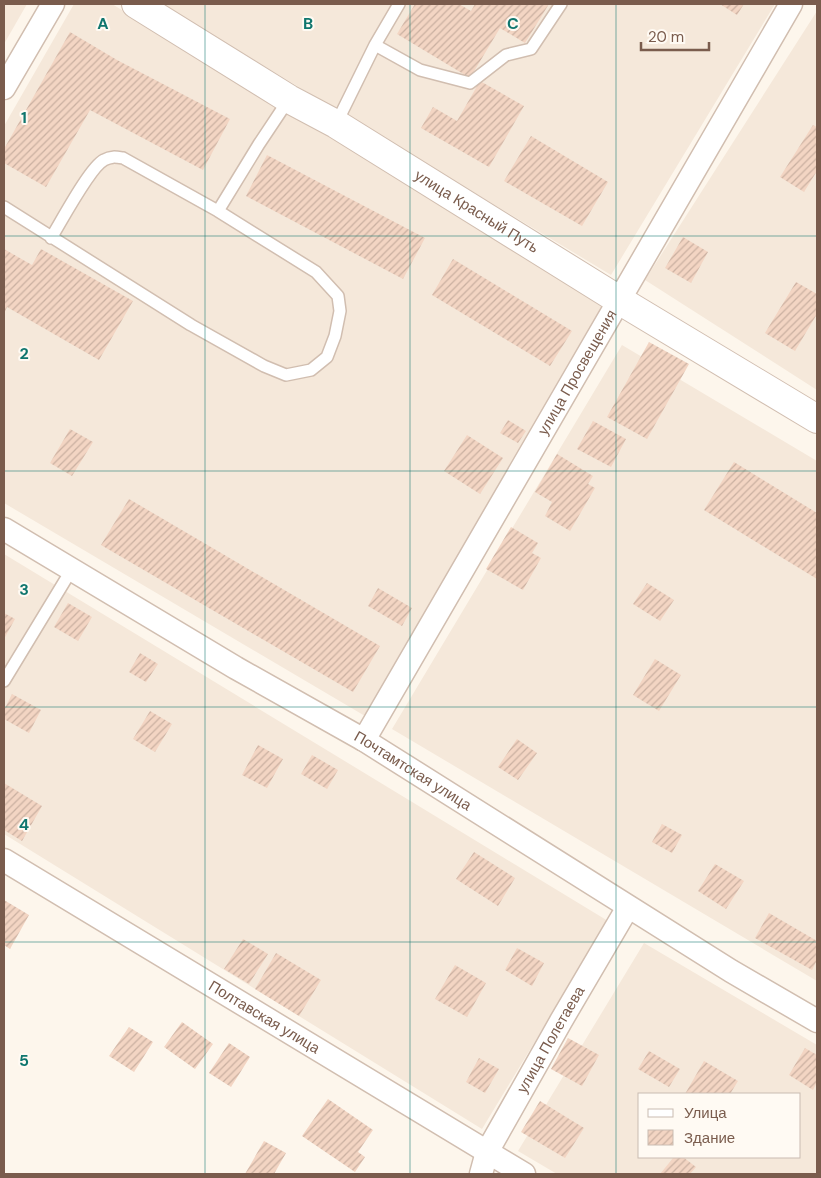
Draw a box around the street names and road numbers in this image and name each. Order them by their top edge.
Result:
street label: улица Красный Путь [411,165,543,258]
street label: улица Просвещения [533,306,621,439]
street label: Почтамтская улица [351,727,476,815]
street label: Полтавская улица [205,976,324,1059]
street label: улица Полетаева [512,982,590,1097]

